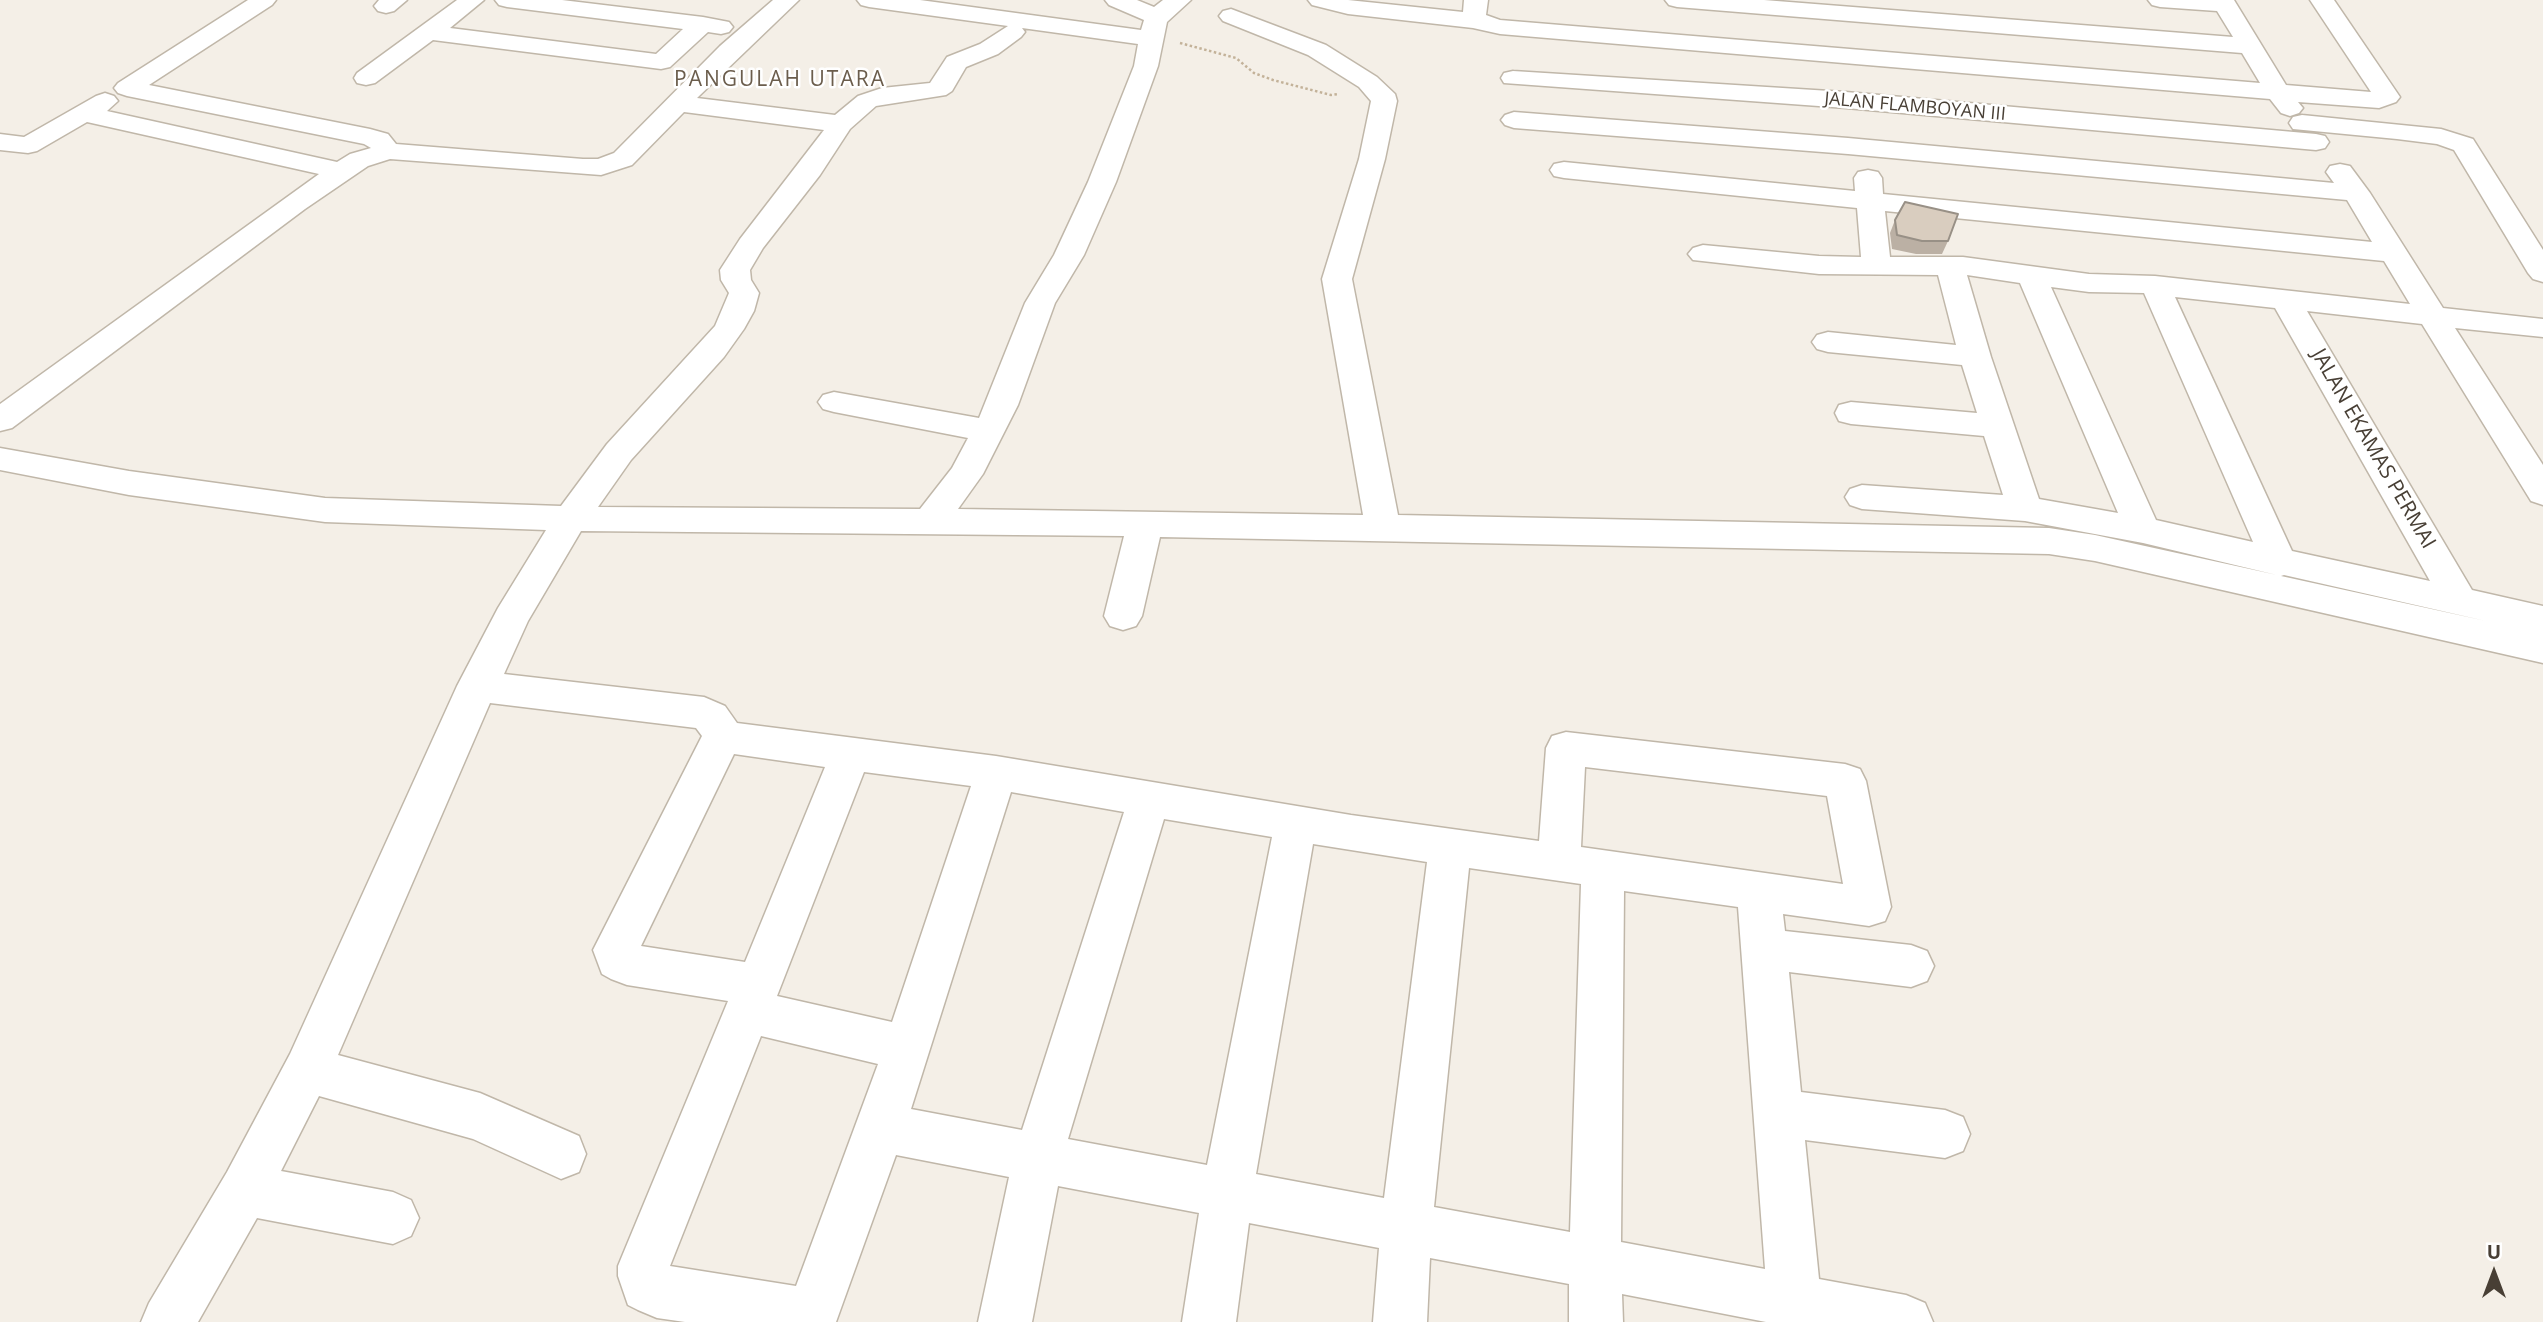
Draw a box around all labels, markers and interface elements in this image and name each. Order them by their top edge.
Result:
district label: PANGULAH UTARA [676,67,884,93]
street label: JALAN FLAMBOYAN III [1823,88,2007,126]
street label: JALAN EKAMAS PERMAI [2305,345,2441,553]
north arrow [2459,1238,2529,1308]
text: U [2487,1239,2501,1265]

